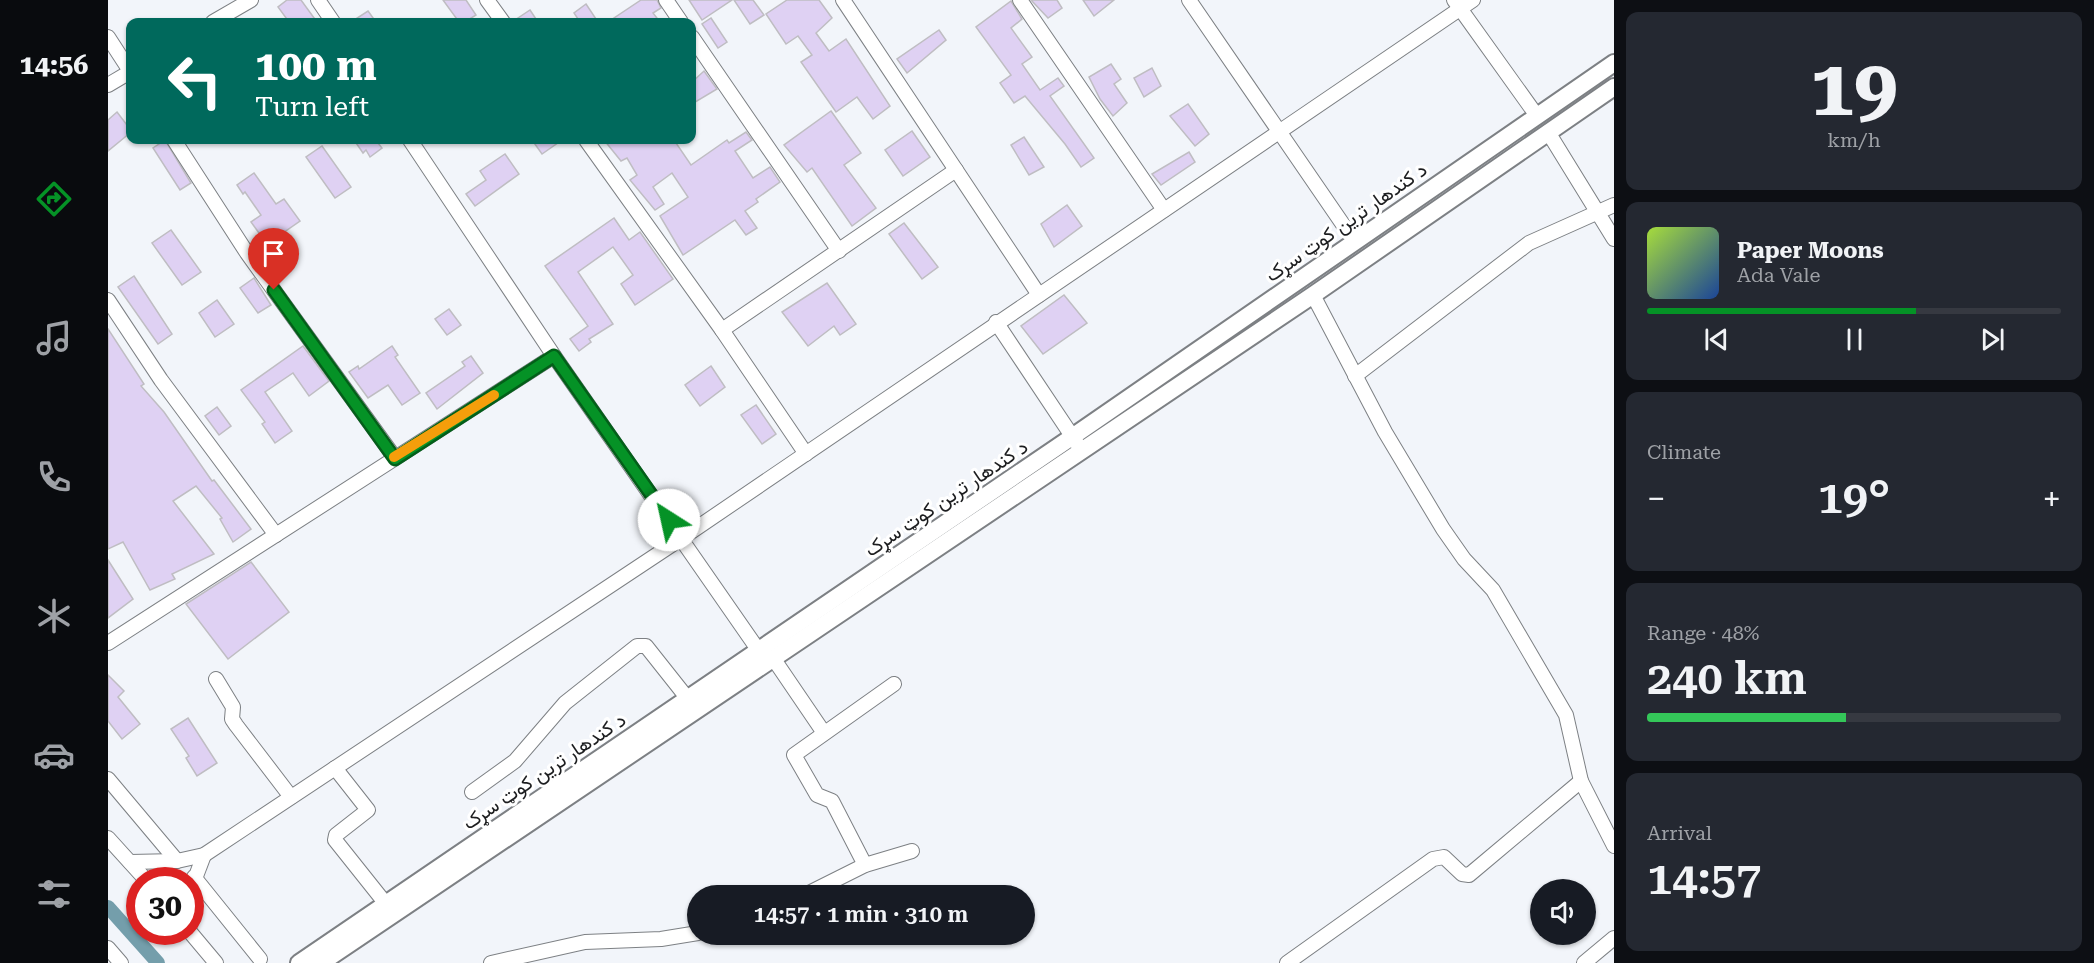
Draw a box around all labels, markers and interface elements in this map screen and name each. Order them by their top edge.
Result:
text: 100 m [255,41,377,90]
icon: left [156,42,234,120]
text: 19 [1810,43,1898,134]
text: 14:56 [20,49,88,81]
text: Turn left [255,91,369,123]
text: km/h [1827,128,1881,152]
street label: د کندهار ترين کوټ سړک [1261,157,1433,288]
icon: directions [33,178,75,220]
pin [248,228,299,290]
icon: arrive [257,237,290,270]
text: Paper Moons [1737,238,1884,263]
text: Ada Vale [1737,263,1820,287]
icon: music [33,317,75,359]
icon: previous [1700,323,1733,356]
icon: pause [1838,323,1871,356]
icon: next [1976,323,2009,356]
street label: د کندهار ترين کوټ سړک [860,434,1033,563]
text: Climate [1647,440,1721,464]
icon: phone [33,456,75,498]
text: 19° [1818,471,1890,524]
text: − [1647,479,1665,518]
text: + [2043,479,2061,518]
position arrow [637,488,701,552]
icon: climate [33,595,75,637]
text: Range · 48% [1647,621,1759,645]
text: 240 km [1647,652,1807,705]
street label: د کندهار ترين کوټ سړک [458,707,631,836]
icon: car [33,734,75,776]
text: Arrival [1647,821,1712,845]
text: 14:57 [1647,852,1761,905]
speed limit sign: 30 [126,867,204,945]
icon: filters [33,873,75,915]
map controls [1530,879,1596,945]
button: sound [1530,879,1596,945]
text: 14:57 · 1 min · 310 m [754,902,968,927]

